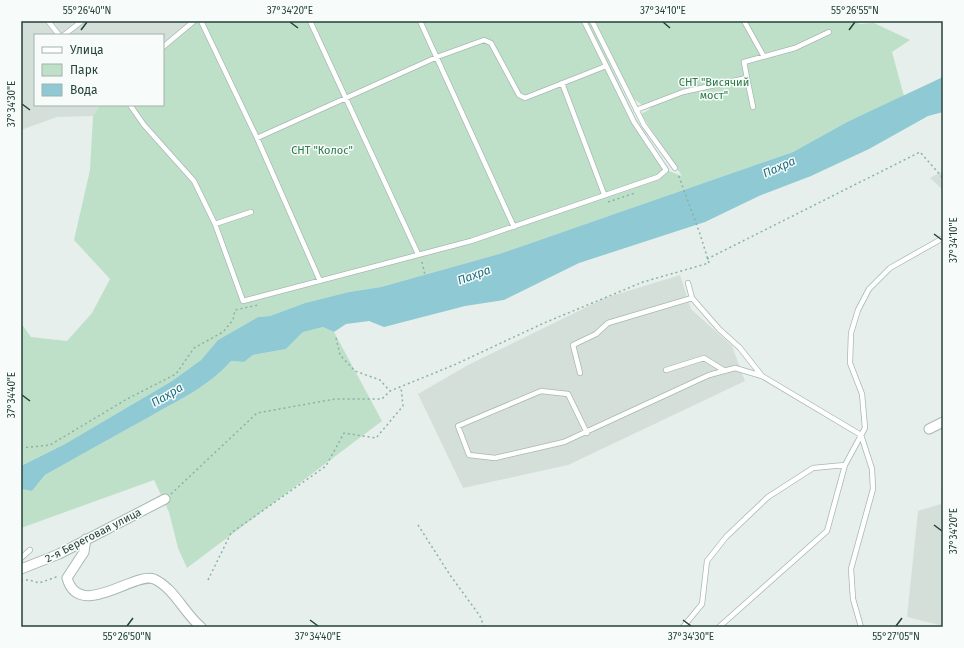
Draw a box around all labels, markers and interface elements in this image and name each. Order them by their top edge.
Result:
text: 55°26'40"N [63,5,111,17]
text: 37°34'20"E [267,5,313,17]
text: 37°34'10"E [640,5,686,17]
text: 55°26'55"N [831,5,879,17]
legend [34,34,164,106]
text: Улица [70,43,104,57]
text: Парк [70,63,99,77]
park label: СНТ "Висячий мост" [679,76,749,102]
text: 37°34'30"E [6,81,18,127]
text: Вода [70,83,97,97]
park label: СНТ "Колос" [291,144,353,157]
water label: Пахра [760,154,798,180]
text: 37°34'10"E [948,217,960,263]
water label: Пахра [455,262,493,287]
text: 37°34'40"E [6,372,18,418]
water label: Пахра [149,380,185,410]
street label: 2-я Береговая улица [43,506,143,565]
text: 37°34'20"E [948,508,960,554]
text: 55°26'50"N [103,631,151,643]
text: 37°34'40"E [295,631,341,643]
text: 37°34'30"E [668,631,714,643]
text: 55°27'05"N [872,631,920,643]

